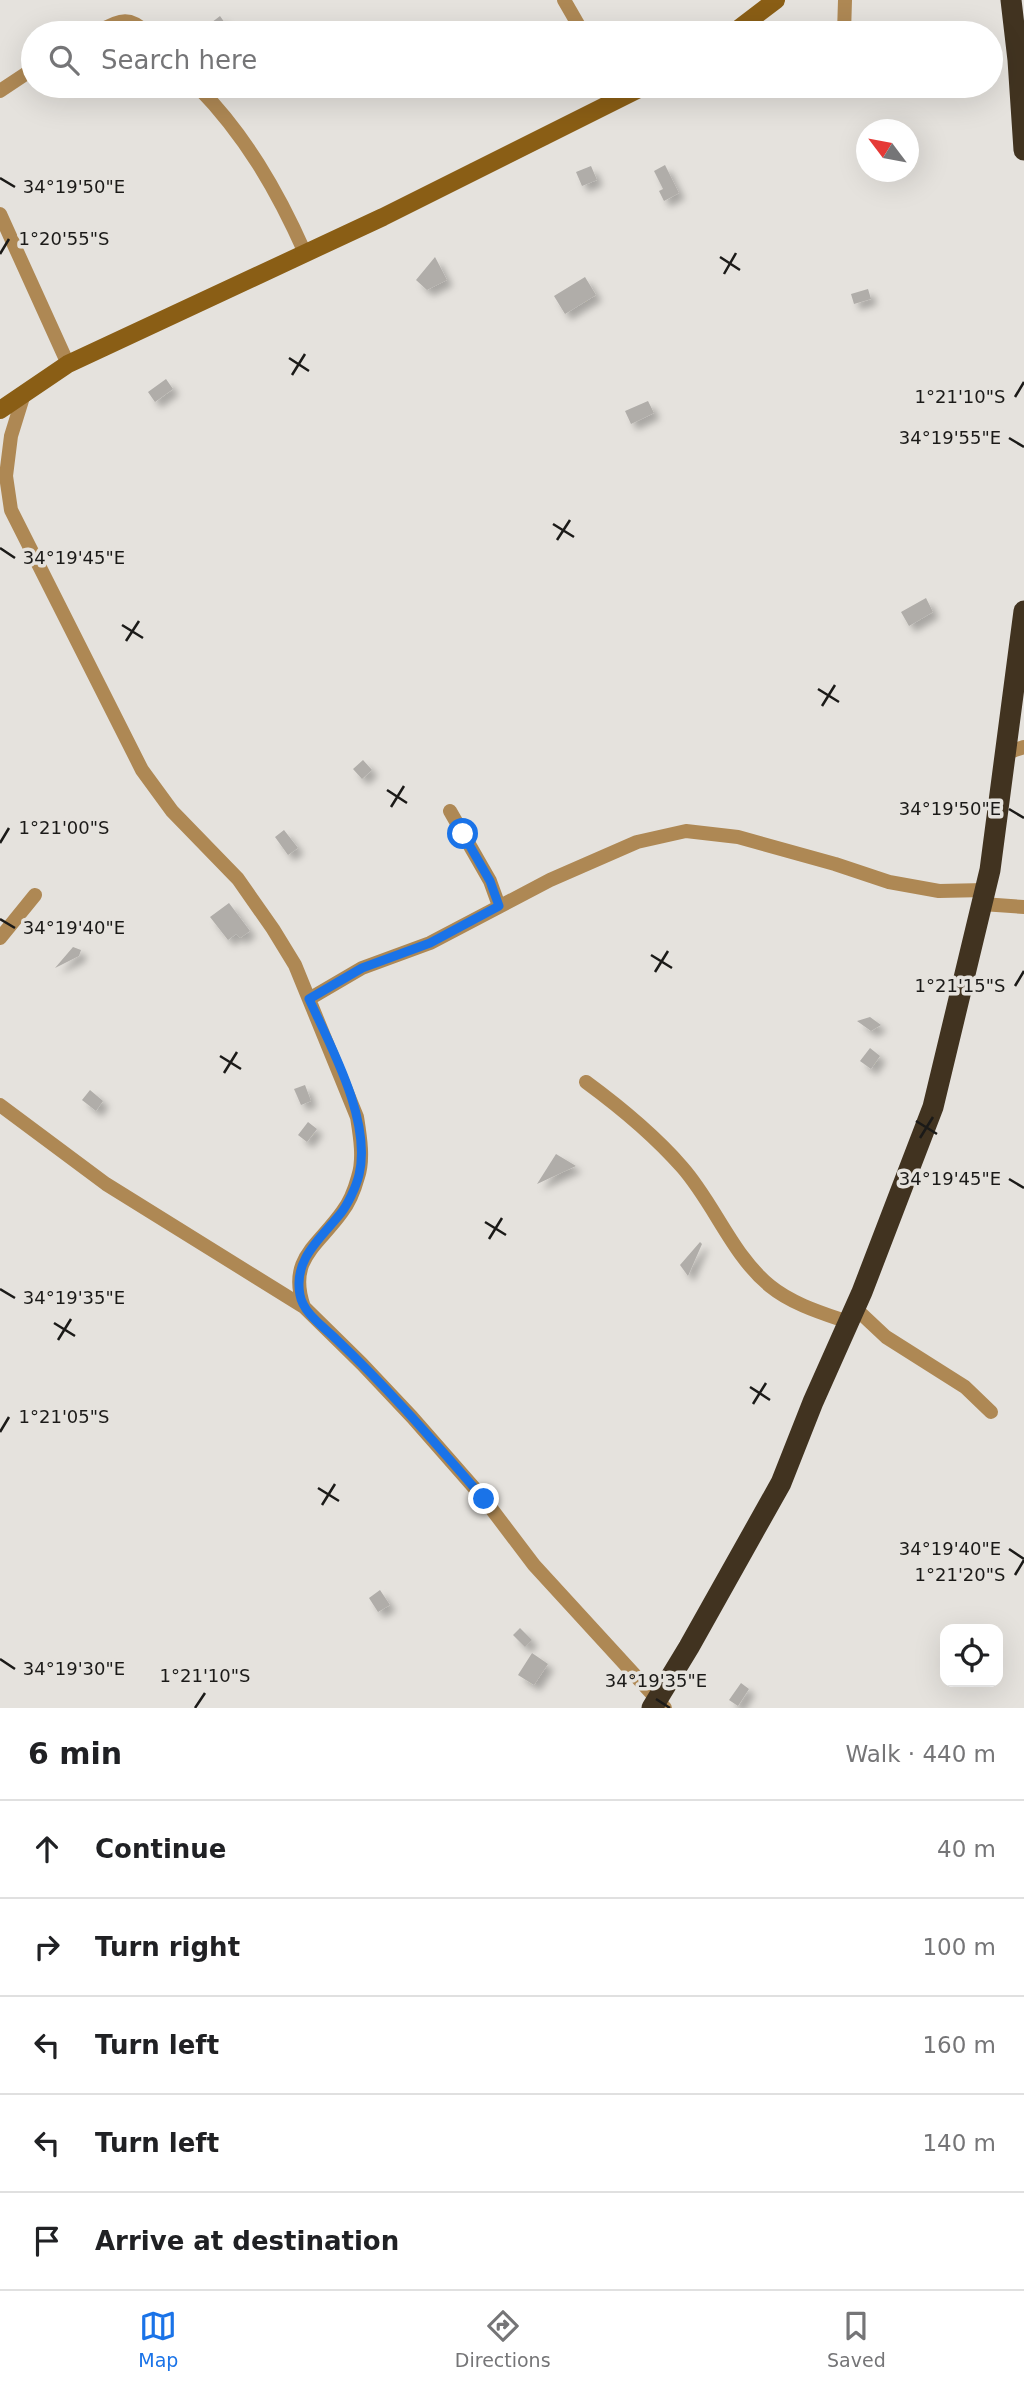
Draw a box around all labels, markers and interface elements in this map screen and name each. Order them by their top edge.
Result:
search box [21,21,1003,98]
icon: search [45,41,83,79]
text: Search here [101,45,257,75]
north arrow [856,119,919,182]
text: 34°19'50"E [23,176,125,197]
text: 1°20'55"S [19,228,109,249]
text: 1°21'10"S [915,386,1005,407]
text: 34°19'55"E [899,427,1001,448]
text: 34°19'45"E [23,547,125,568]
text: 34°19'50"E [899,798,1001,819]
text: 1°21'00"S [19,817,109,838]
route start [447,818,478,849]
text: 34°19'40"E [23,917,125,938]
text: 1°21'15"S [915,975,1005,996]
text: 34°19'45"E [899,1168,1001,1189]
text: 34°19'35"E [23,1287,125,1308]
text: 1°21'05"S [19,1406,109,1427]
route end [468,1483,499,1514]
text: 34°19'40"E [899,1538,1001,1559]
text: 1°21'20"S [915,1564,1005,1585]
map controls [940,1624,1003,1687]
button: locate [940,1624,1003,1687]
text: 34°19'30"E [23,1658,125,1679]
text: 1°21'10"S [160,1665,250,1686]
text: 34°19'35"E [605,1670,707,1691]
text: 6 min [28,1736,122,1771]
text: Walk · 440 m [845,1741,996,1767]
icon: ahead [28,1830,66,1868]
text: Continue [95,1834,226,1864]
text: 40 m [937,1836,996,1862]
icon: right [28,1928,66,1966]
text: Turn right [95,1932,240,1962]
text: 100 m [922,1934,996,1960]
icon: left [28,2026,66,2064]
text: Turn left [95,2030,219,2060]
text: 160 m [922,2032,996,2058]
icon: left [28,2124,66,2162]
text: Turn left [95,2128,219,2158]
text: 140 m [922,2130,996,2156]
icon: arrive [28,2222,66,2260]
text: Arrive at destination [95,2226,399,2256]
tab: Map [138,2307,178,2371]
tab: Directions [455,2307,551,2371]
tab: Saved [827,2307,886,2371]

